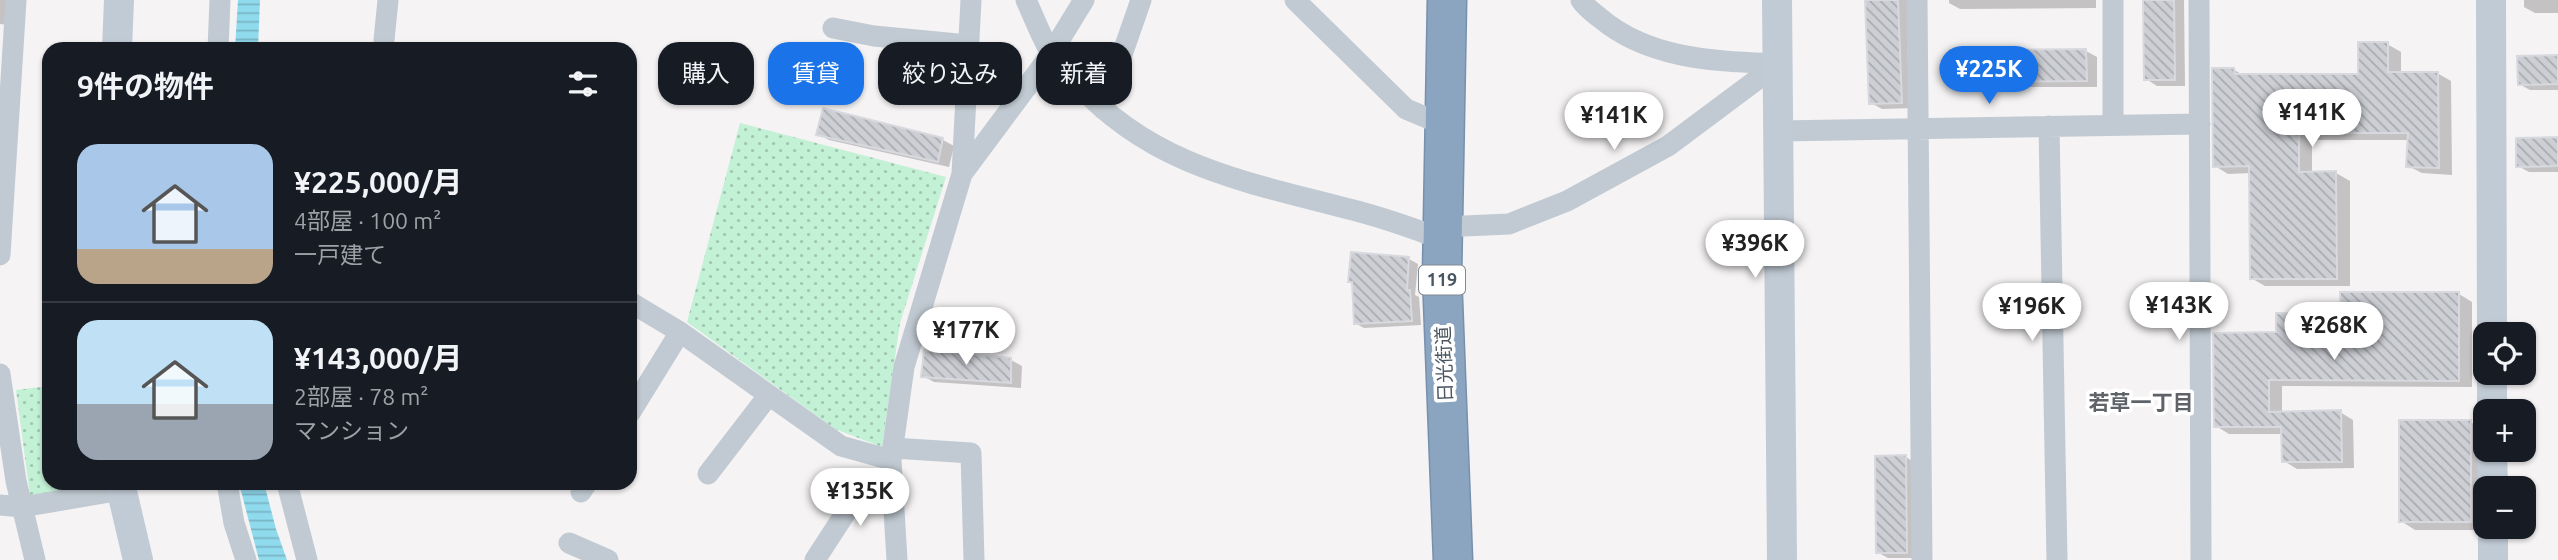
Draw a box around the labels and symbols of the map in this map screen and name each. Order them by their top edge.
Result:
pin: ¥225K [1940,46,2038,106]
pin: ¥141K [2263,90,2361,149]
pin: ¥141K [1565,92,1663,152]
pin: ¥396K [1706,220,1804,280]
road number: 119 [1419,266,1465,294]
pin: ¥143K [2130,282,2228,342]
pin: ¥196K [1983,284,2081,343]
pin: ¥268K [2285,302,2383,362]
pin: ¥177K [917,308,1015,367]
street label: 日光街道 [1432,326,1456,402]
district label: 若草一丁目 [2089,390,2194,414]
pin: ¥135K [811,468,909,528]

